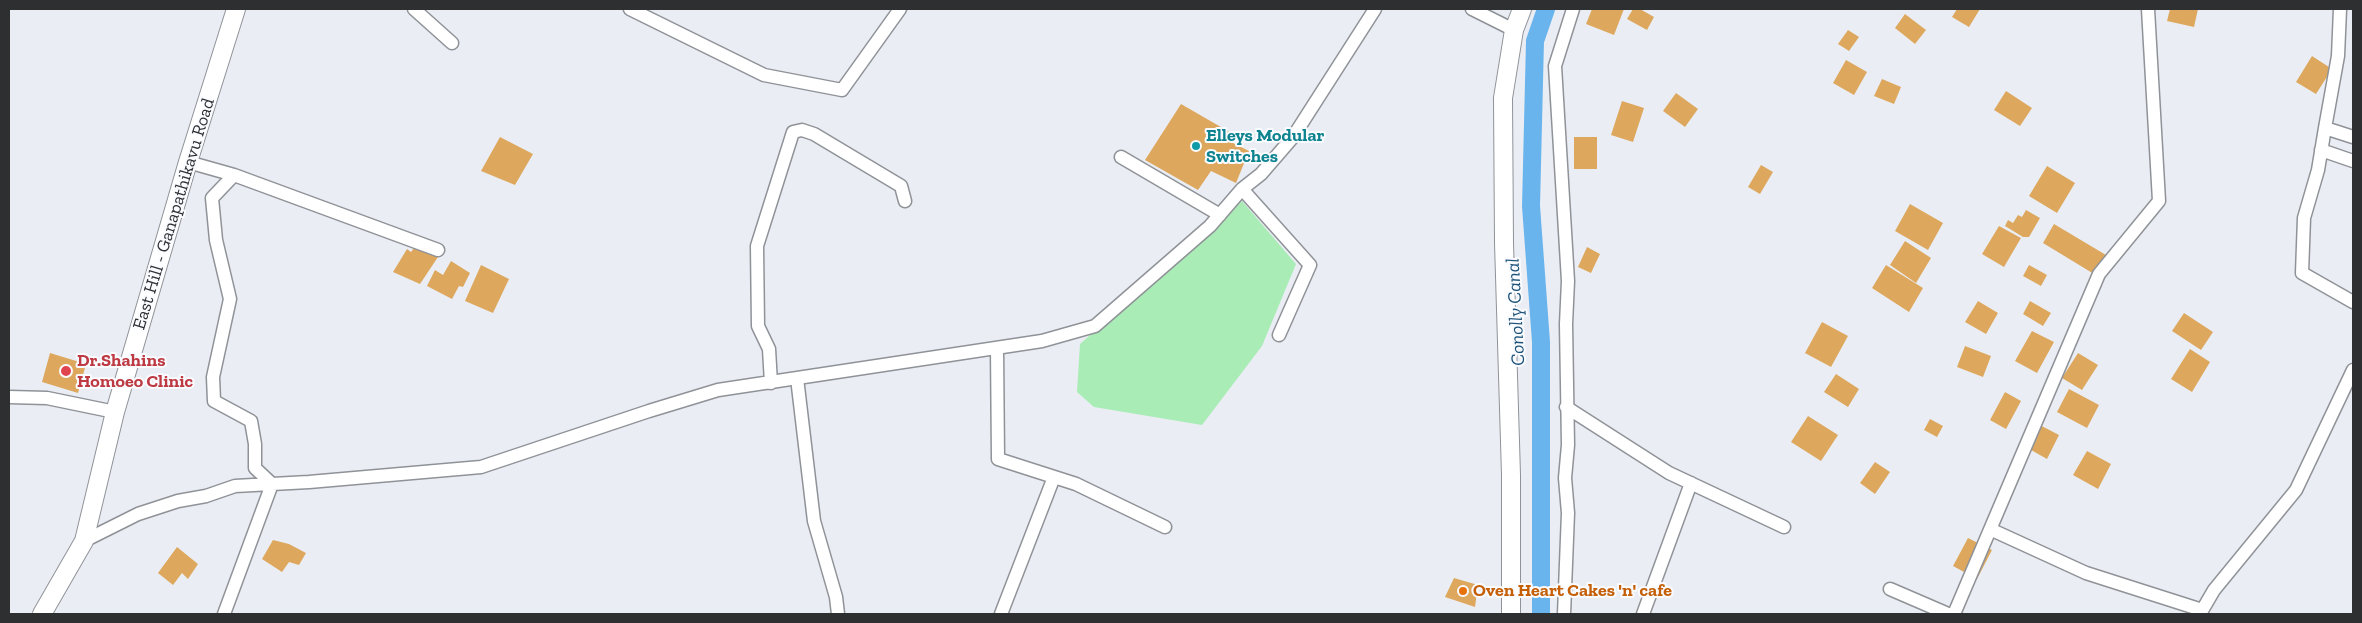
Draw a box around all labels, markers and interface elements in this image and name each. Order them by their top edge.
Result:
street label: East Hill - Ganapathikavu Road [128,96,220,332]
place label: Elleys Modular Switches [1206,125,1324,168]
marker: Elleys Modular Switches [1190,140,1202,152]
water label: Conolly Canal [1502,258,1530,366]
place label: Dr.Shahins Homoeo Clinic [77,350,193,392]
marker: Dr.Shahins Homoeo Clinic [59,364,73,378]
place label: Oven Heart Cakes 'n' cafe [1473,580,1672,602]
marker: Oven Heart Cakes 'n' cafe [1457,585,1469,597]

